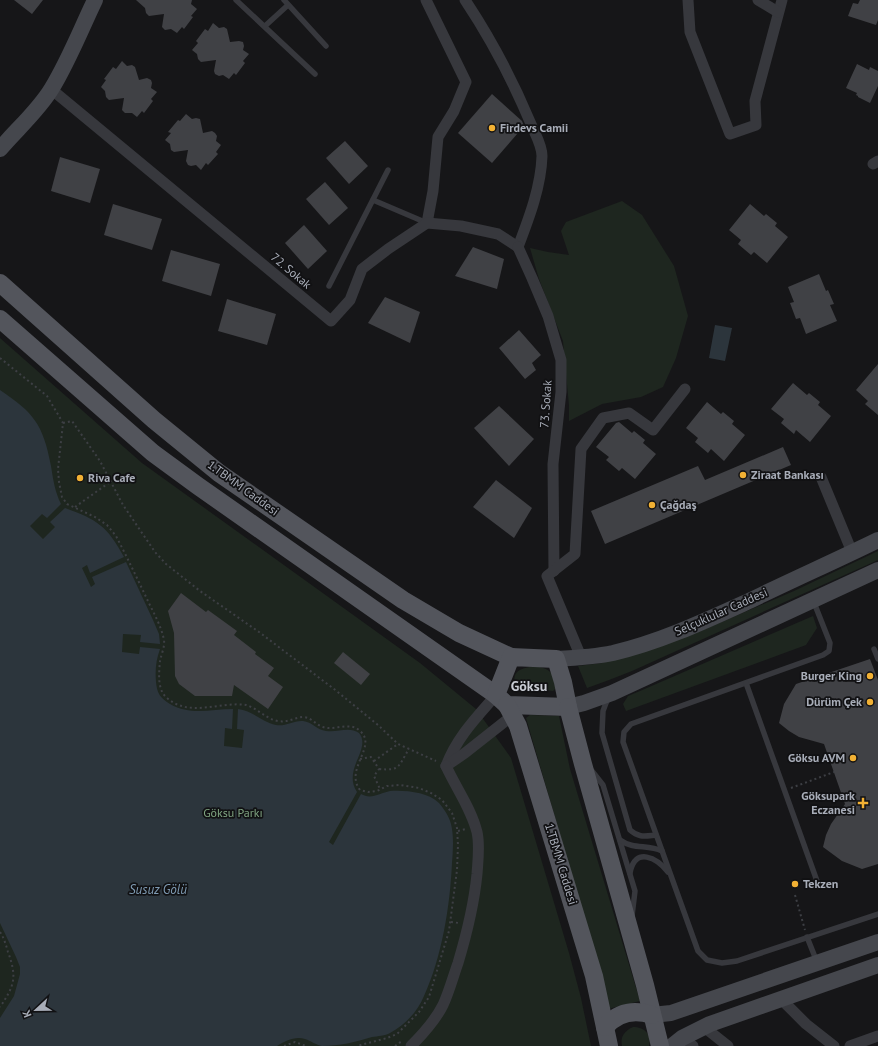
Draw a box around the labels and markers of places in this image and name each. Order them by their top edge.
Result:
place label: Firdevs Camii [500,120,568,135]
marker: Firdevs Camii [487,123,497,133]
place label: Ziraat Bankası [751,467,824,482]
place label: Riva Cafe [88,470,135,485]
marker: Ziraat Bankası [738,470,748,480]
marker: Riva Cafe [75,473,85,483]
place label: Çağdaş [660,497,696,512]
marker: Çağdaş [647,500,657,510]
place label: Burger King [801,668,862,683]
marker: Burger King [865,671,875,681]
place label: Dürüm Çek [806,694,862,709]
marker: Dürüm Çek [865,697,875,707]
place label: Göksu AVM [788,750,845,765]
marker: Göksu AVM [848,753,858,763]
place label: Göksupark Eczanesi [801,788,855,817]
marker: Göksupark Eczanesi [858,798,868,808]
place label: Tekzen [803,876,838,891]
marker: Tekzen [790,879,800,889]

